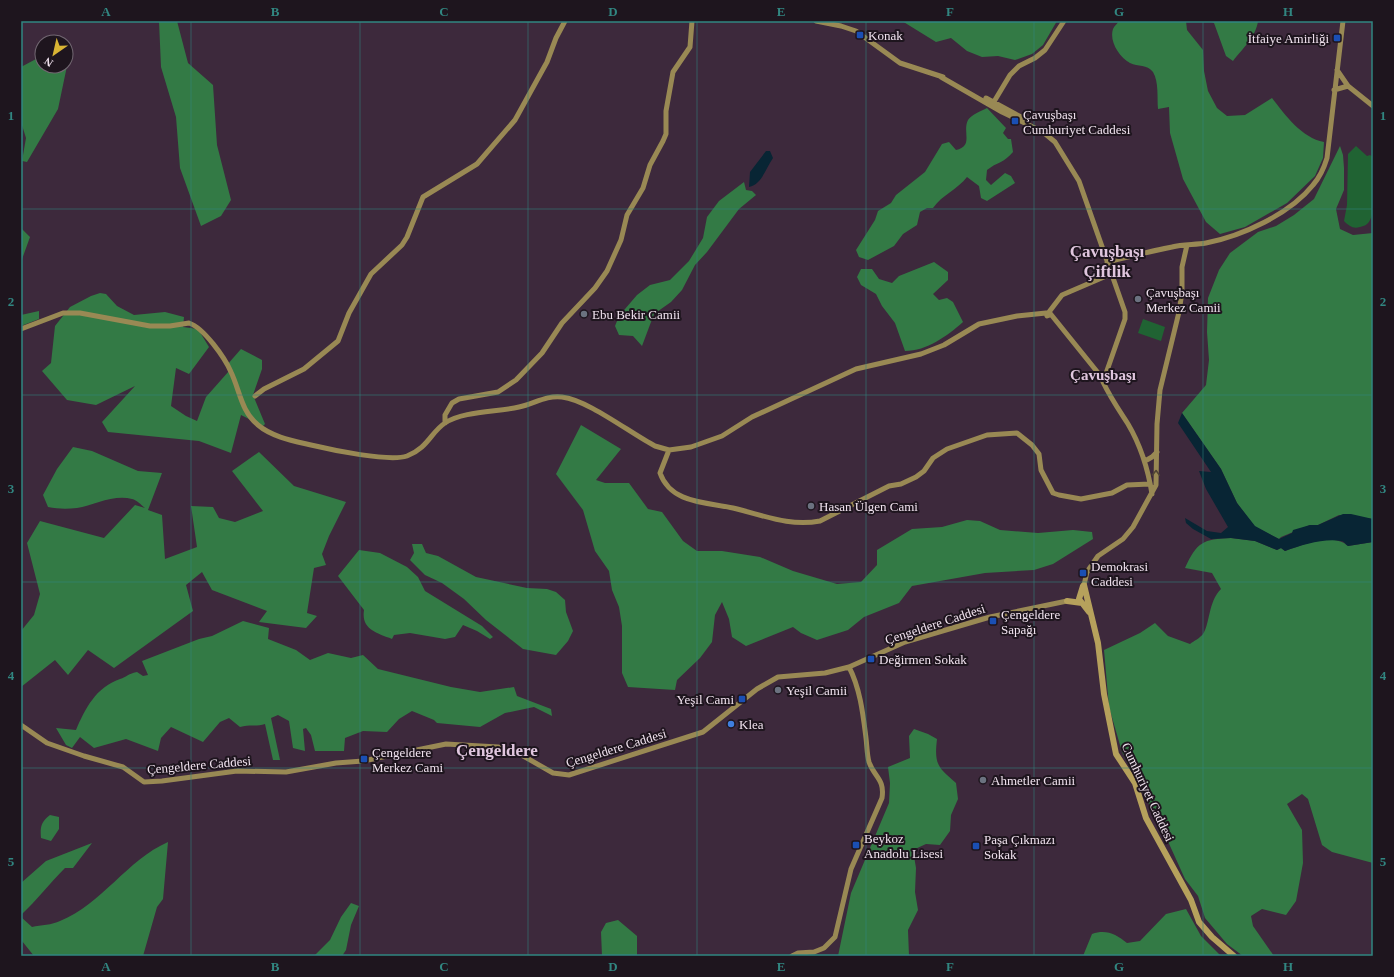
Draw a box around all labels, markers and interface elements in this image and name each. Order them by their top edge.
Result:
text: A [101,4,111,19]
text: B [271,4,280,19]
text: C [439,4,449,19]
text: D [608,4,618,19]
text: E [777,4,785,19]
text: F [946,4,954,19]
text: G [1114,4,1124,19]
text: H [1283,4,1293,19]
place label: Konak [868,28,903,43]
marker: Konak [855,30,865,40]
place label: İtfaiye Amirliği [1248,31,1329,46]
marker: İtfaiye Amirliği [1332,33,1342,43]
north arrow [34,34,74,74]
text: N [42,55,55,69]
place label: Çavuşbaşı Cumhuriyet Caddesi [1023,107,1131,137]
text: 1 [8,108,14,123]
text: 1 [1380,108,1386,123]
marker: Çavuşbaşı Cumhuriyet Caddesi [1010,116,1020,126]
district label: Çavuşbaşı Çiftlik [1070,242,1145,281]
place label: Çavuşbaşı Merkez Camii [1146,285,1221,315]
text: 2 [8,294,14,309]
marker: Çavuşbaşı Merkez Camii [1133,294,1143,304]
text: 2 [1380,294,1386,309]
place label: Ebu Bekir Camii [592,307,680,322]
marker: Ebu Bekir Camii [579,309,589,319]
district label: Çavuşbaşı [1070,367,1136,383]
one-way arrow [1152,470,1161,476]
text: 3 [8,481,15,496]
text: 3 [1380,481,1387,496]
place label: Hasan Ülgen Cami [819,499,918,514]
marker: Hasan Ülgen Cami [806,501,816,511]
place label: Demokrasi Caddesi [1091,559,1148,589]
marker: Demokrasi Caddesi [1078,568,1088,578]
street label: Çengeldere Caddesi [883,601,987,647]
place label: Çengeldere Sapağı [1001,607,1060,637]
marker: Çengeldere Sapağı [988,616,998,626]
place label: Değirmen Sokak [879,652,967,667]
marker: Değirmen Sokak [866,654,876,664]
text: 4 [8,668,15,683]
text: 4 [1380,668,1387,683]
place label: Yeşil Camii [786,683,848,698]
marker: Yeşil Camii [773,685,783,695]
place label: Yeşil Cami [676,692,734,707]
marker: Yeşil Cami [737,694,747,704]
place label: Klea [739,717,764,732]
marker: Klea [726,719,736,729]
street label: Çengeldere Caddesi [564,725,668,770]
street label: Cumhuriyet Caddesi [1119,740,1178,844]
district label: Çengeldere [456,741,538,760]
place label: Çengeldere Merkez Cami [372,745,444,775]
street label: Çengeldere Caddesi [146,753,252,777]
marker: Çengeldere Merkez Cami [359,754,369,764]
place label: Ahmetler Camii [991,773,1076,788]
marker: Ahmetler Camii [978,775,988,785]
place label: Beykoz Anadolu Lisesi [864,831,943,861]
place label: Paşa Çıkmazı Sokak [984,832,1056,862]
marker: Beykoz Anadolu Lisesi [851,840,861,850]
marker: Paşa Çıkmazı Sokak [971,841,981,851]
text: 5 [8,854,15,869]
text: 5 [1380,854,1387,869]
text: A [101,959,111,974]
text: B [271,959,280,974]
text: C [439,959,449,974]
text: D [608,959,618,974]
text: E [777,959,785,974]
text: F [946,959,954,974]
text: G [1114,959,1124,974]
text: H [1283,959,1293,974]

